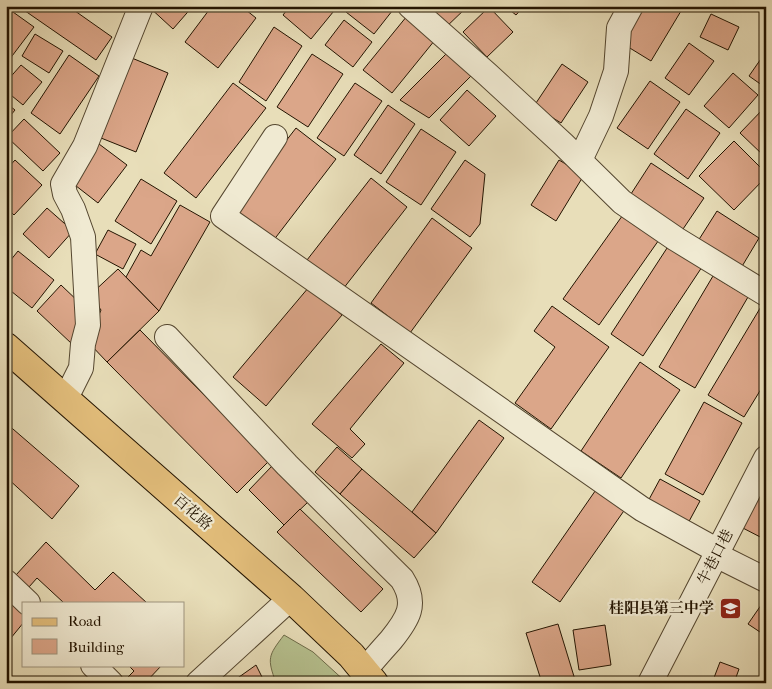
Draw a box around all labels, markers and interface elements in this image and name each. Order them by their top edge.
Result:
street label: 百花路 [170,490,216,534]
street label: 牛巷口巷 [693,526,737,588]
school or university icon: 桂阳县第三中学 [718,596,742,620]
place label: 桂阳县第三中学 [609,599,714,617]
legend [22,602,185,666]
text: Road [68,612,102,630]
text: Building [68,638,125,656]

